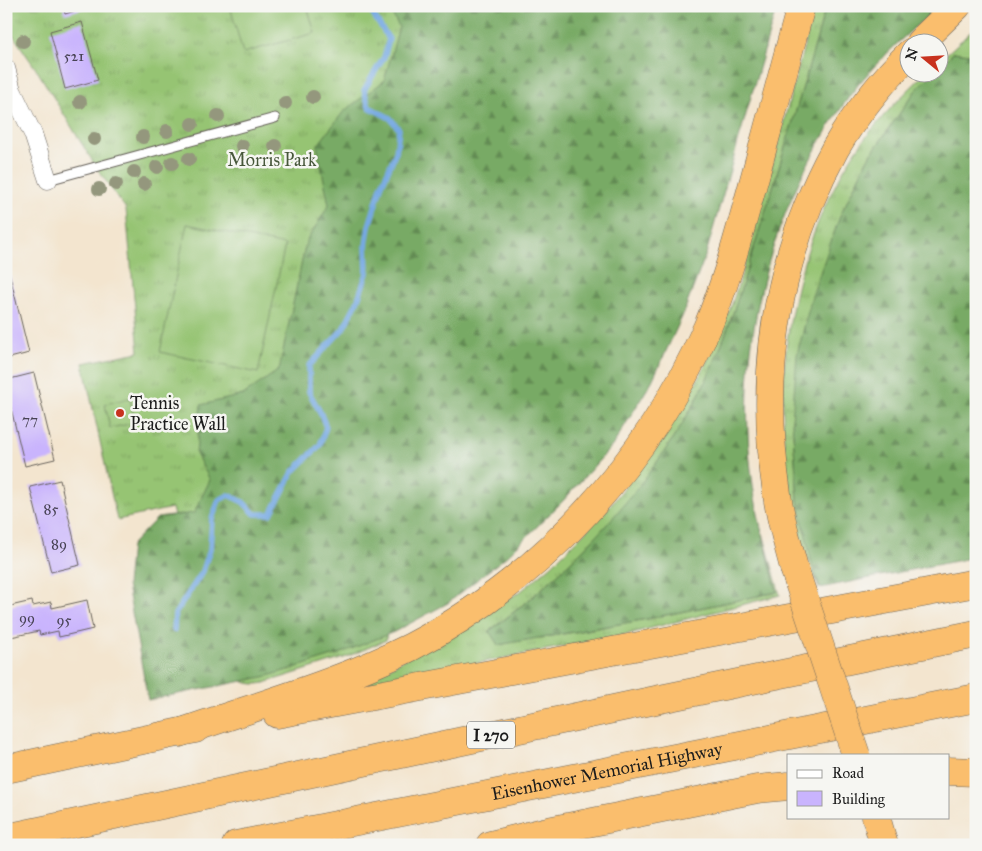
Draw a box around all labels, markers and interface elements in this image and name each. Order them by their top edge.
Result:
north arrow [900,32,950,82]
text: N [902,46,922,62]
house number: 521 [64,47,84,65]
park label: Morris Park [228,149,317,171]
place label: Tennis Practice Wall [130,392,226,435]
marker: Tennis Practice Wall [114,407,126,419]
house number: 77 [22,411,38,429]
house number: 85 [44,500,58,518]
house number: 89 [51,535,67,553]
house number: 99 [19,609,35,627]
house number: 95 [56,611,72,629]
road number: I 270 [467,722,515,748]
street label: Eisenhower Memorial Highway [489,738,725,805]
legend [787,754,950,818]
text: Road [832,764,864,782]
text: Building [832,790,886,808]

